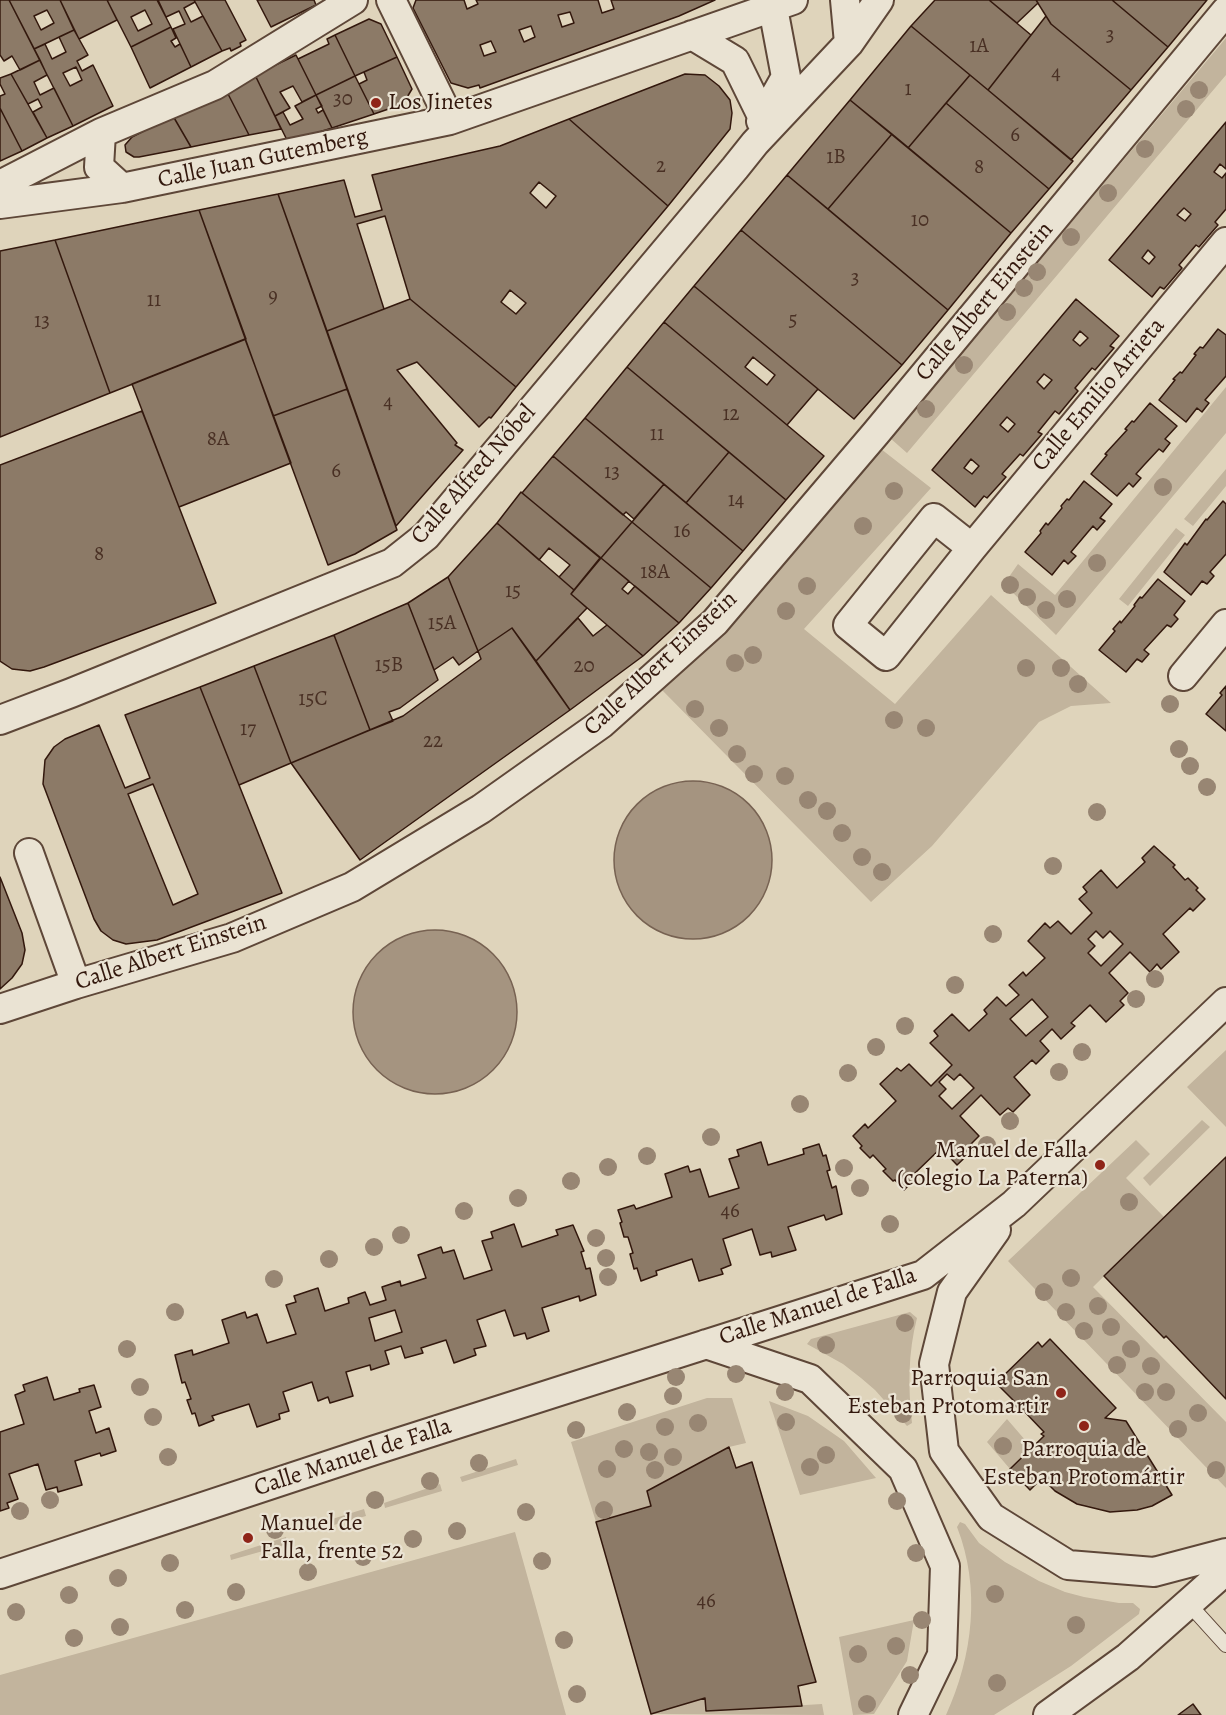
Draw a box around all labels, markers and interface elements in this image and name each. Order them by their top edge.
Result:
house number: 3 [1106,23,1114,49]
house number: 1A [969,34,989,60]
house number: 4 [1051,61,1061,87]
house number: 1 [904,77,912,103]
house number: 30 [333,87,353,113]
place label: Los Jinetes [388,89,493,117]
marker: Los Jinetes [369,96,383,110]
street label: Calle Juan Gutemberg [155,123,371,195]
house number: 6 [1010,123,1020,149]
house number: 1B [826,145,846,171]
house number: 2 [656,154,666,180]
house number: 8 [974,155,984,181]
house number: 10 [911,208,929,234]
street label: Calle Albert Einstein [910,216,1060,388]
house number: 3 [851,266,859,292]
house number: 9 [268,284,278,310]
house number: 11 [147,288,161,314]
house number: 5 [788,308,798,334]
house number: 13 [34,309,50,335]
street label: Calle Emilio Arrieta [1026,312,1172,478]
house number: 4 [383,390,393,416]
street label: Calle Alfred Nóbel [406,399,542,551]
house number: 12 [722,402,740,428]
house number: 11 [650,422,664,448]
house number: 8A [207,427,229,453]
house number: 6 [331,459,341,485]
house number: 13 [604,460,620,486]
house number: 14 [728,488,744,514]
house number: 16 [674,519,690,545]
house number: 8 [94,542,104,568]
house number: 18A [640,560,670,586]
house number: 15 [505,579,521,605]
street label: Calle Albert Einstein [578,586,744,742]
house number: 15A [428,611,456,637]
house number: 15B [375,653,403,679]
house number: 20 [573,654,595,680]
house number: 15C [298,687,328,713]
house number: 17 [240,717,256,743]
house number: 22 [423,729,443,755]
street label: Calle Albert Einstein [72,909,270,997]
place label: Manuel de Falla (colegio La Paterna) [897,1137,1088,1193]
marker: Manuel de Falla (colegio La Paterna) [1093,1158,1107,1172]
house number: 46 [720,1199,740,1225]
street label: Calle Manuel de Falla [716,1261,920,1353]
place label: Parroquia San Esteban Protomartir [847,1365,1049,1421]
marker: Parroquia San Esteban Protomartir [1054,1386,1068,1400]
street label: Calle Manuel de Falla [251,1412,455,1504]
marker: Parroquia de Esteban Protomártir [1077,1419,1091,1433]
place label: Parroquia de Esteban Protomártir [983,1436,1185,1492]
place label: Manuel de Falla, frente 52 [260,1510,403,1566]
marker: Manuel de Falla, frente 52 [241,1531,255,1545]
house number: 46 [696,1589,716,1615]

